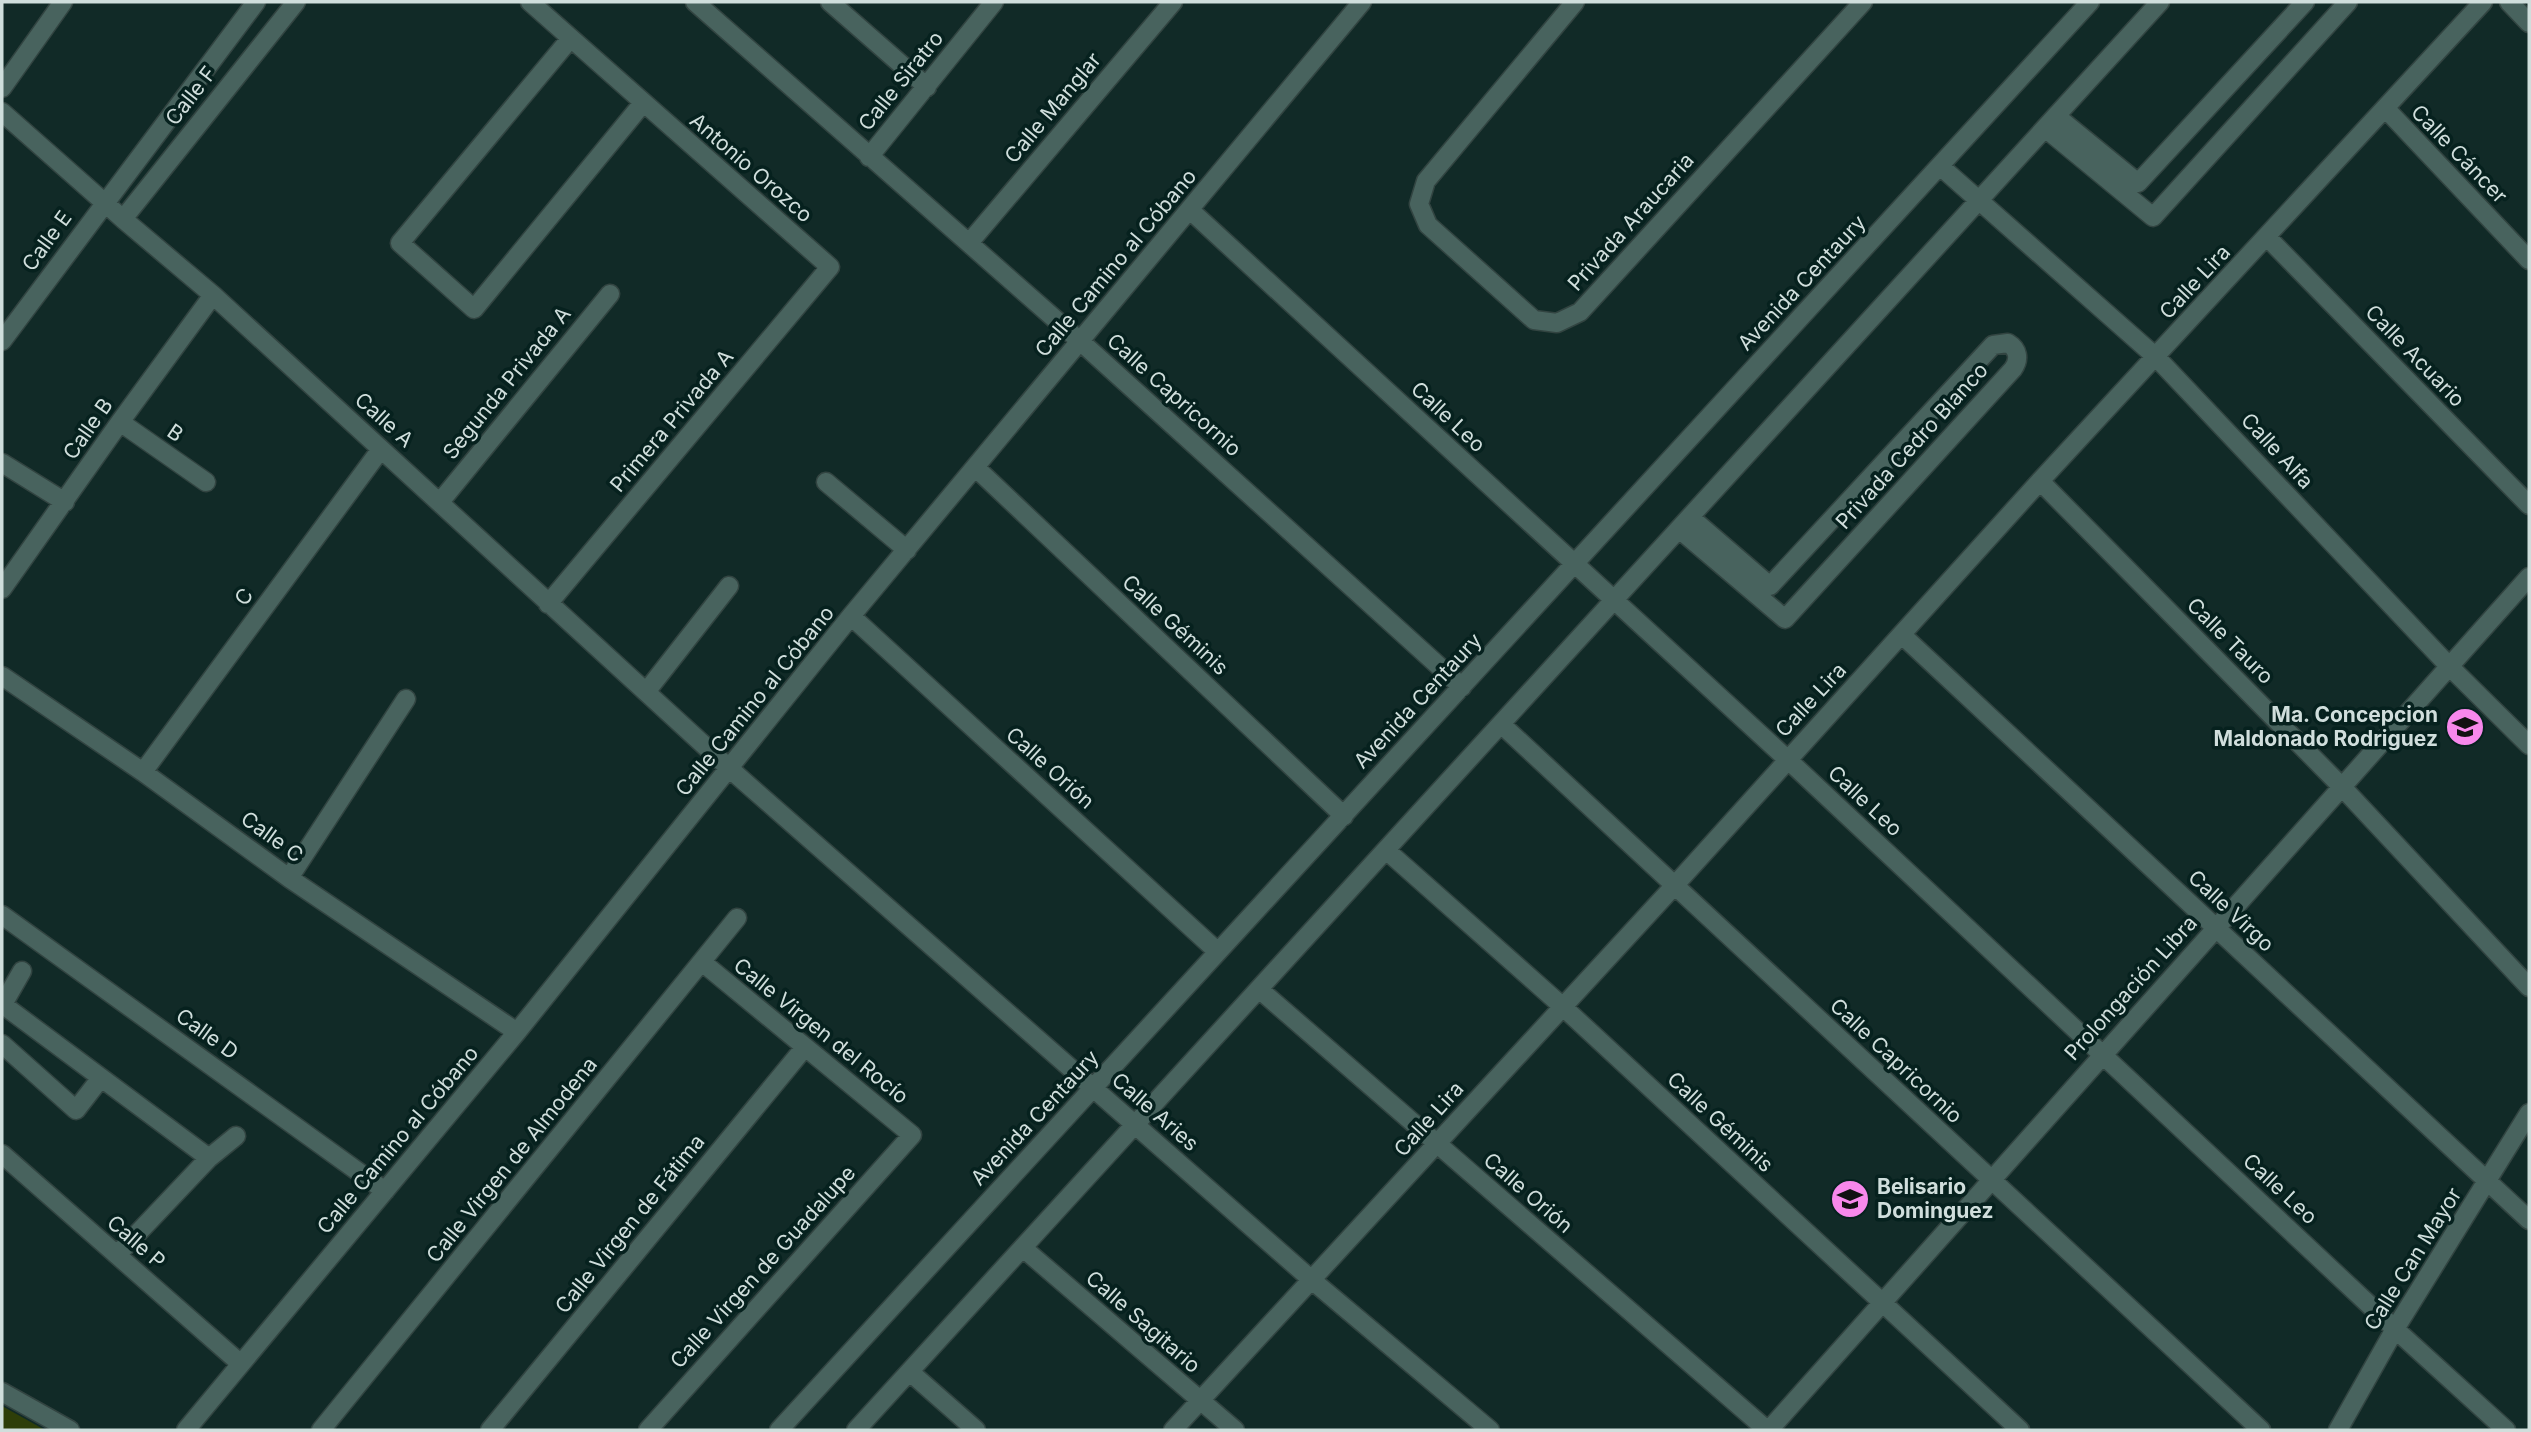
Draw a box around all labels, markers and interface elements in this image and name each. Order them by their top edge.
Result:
street label: Calle Siratro [853,26,948,135]
street label: Calle Manglar [999,47,1106,168]
street label: Calle F [160,61,221,130]
street label: Calle Cáncer [2406,99,2513,208]
street label: Antonio Orozco [685,108,818,228]
street label: Privada Araucaria [1562,148,1699,296]
street label: Calle Camino al Cóbano [1030,164,1202,362]
street label: Calle E [16,206,77,276]
street label: Avenida Centaury [1732,210,1871,356]
street label: Calle Lira [2154,239,2235,324]
street label: Calle Acuario [2360,299,2470,412]
street label: Segunda Privada A [437,301,576,464]
street label: Calle Capricornio [1102,328,1246,461]
street label: Primera Privada A [605,344,738,497]
street label: Privada Cedro Blanco [1830,357,1993,534]
street label: Calle Leo [1406,376,1491,457]
street label: Calle A [350,387,419,452]
street label: Calle B [58,393,118,464]
street label: Calle Alfa [2236,408,2319,494]
street label: B [163,418,188,447]
street label: Calle Géminis [1117,569,1233,680]
street label: C [229,583,258,610]
street label: Calle Tauro [2182,592,2279,689]
street label: Calle Camino al Cóbano [670,601,839,801]
street label: Avenida Centaury [1348,628,1487,774]
street label: Calle Lira [1770,657,1851,742]
place label: Ma. Concepcion Maldonado Rodriguez [2214,702,2438,751]
school or university icon: Ma. Concepcion Maldonado Rodriguez [2444,706,2486,748]
street label: Calle Orión [1001,722,1100,814]
street label: Calle Leo [1823,760,1908,841]
street label: Calle C [236,806,308,868]
street label: Calle Virgo [2183,865,2279,957]
street label: Prolongación Libra [2059,910,2202,1065]
street label: Calle Virgen del Rocío [729,952,914,1109]
street label: Calle Capricornio [1825,993,1968,1128]
street label: Calle D [171,1003,243,1064]
street label: Calle Camino al Cóbano [312,1041,484,1239]
street label: Avenida Centaury [965,1045,1104,1191]
street label: Calle Virgen de Almodena [421,1052,602,1267]
street label: Calle Géminis [1662,1066,1778,1177]
street label: Calle Aries [1107,1067,1204,1156]
street label: Calle Lira [1389,1076,1469,1161]
street label: Calle Virgen de Fátima [550,1129,709,1318]
street label: Calle Orión [1479,1147,1578,1238]
street label: Calle Leo [2238,1148,2323,1229]
street label: Calle Virgen de Guadalupe [665,1160,860,1373]
place label: Belisario Dominguez [1877,1174,1993,1223]
school or university icon: Belisario Dominguez [1829,1178,1871,1220]
street label: Calle Can Mayor [2359,1183,2466,1335]
street label: Calle P [102,1210,171,1274]
street label: Calle Sagitario [1081,1265,1206,1378]

